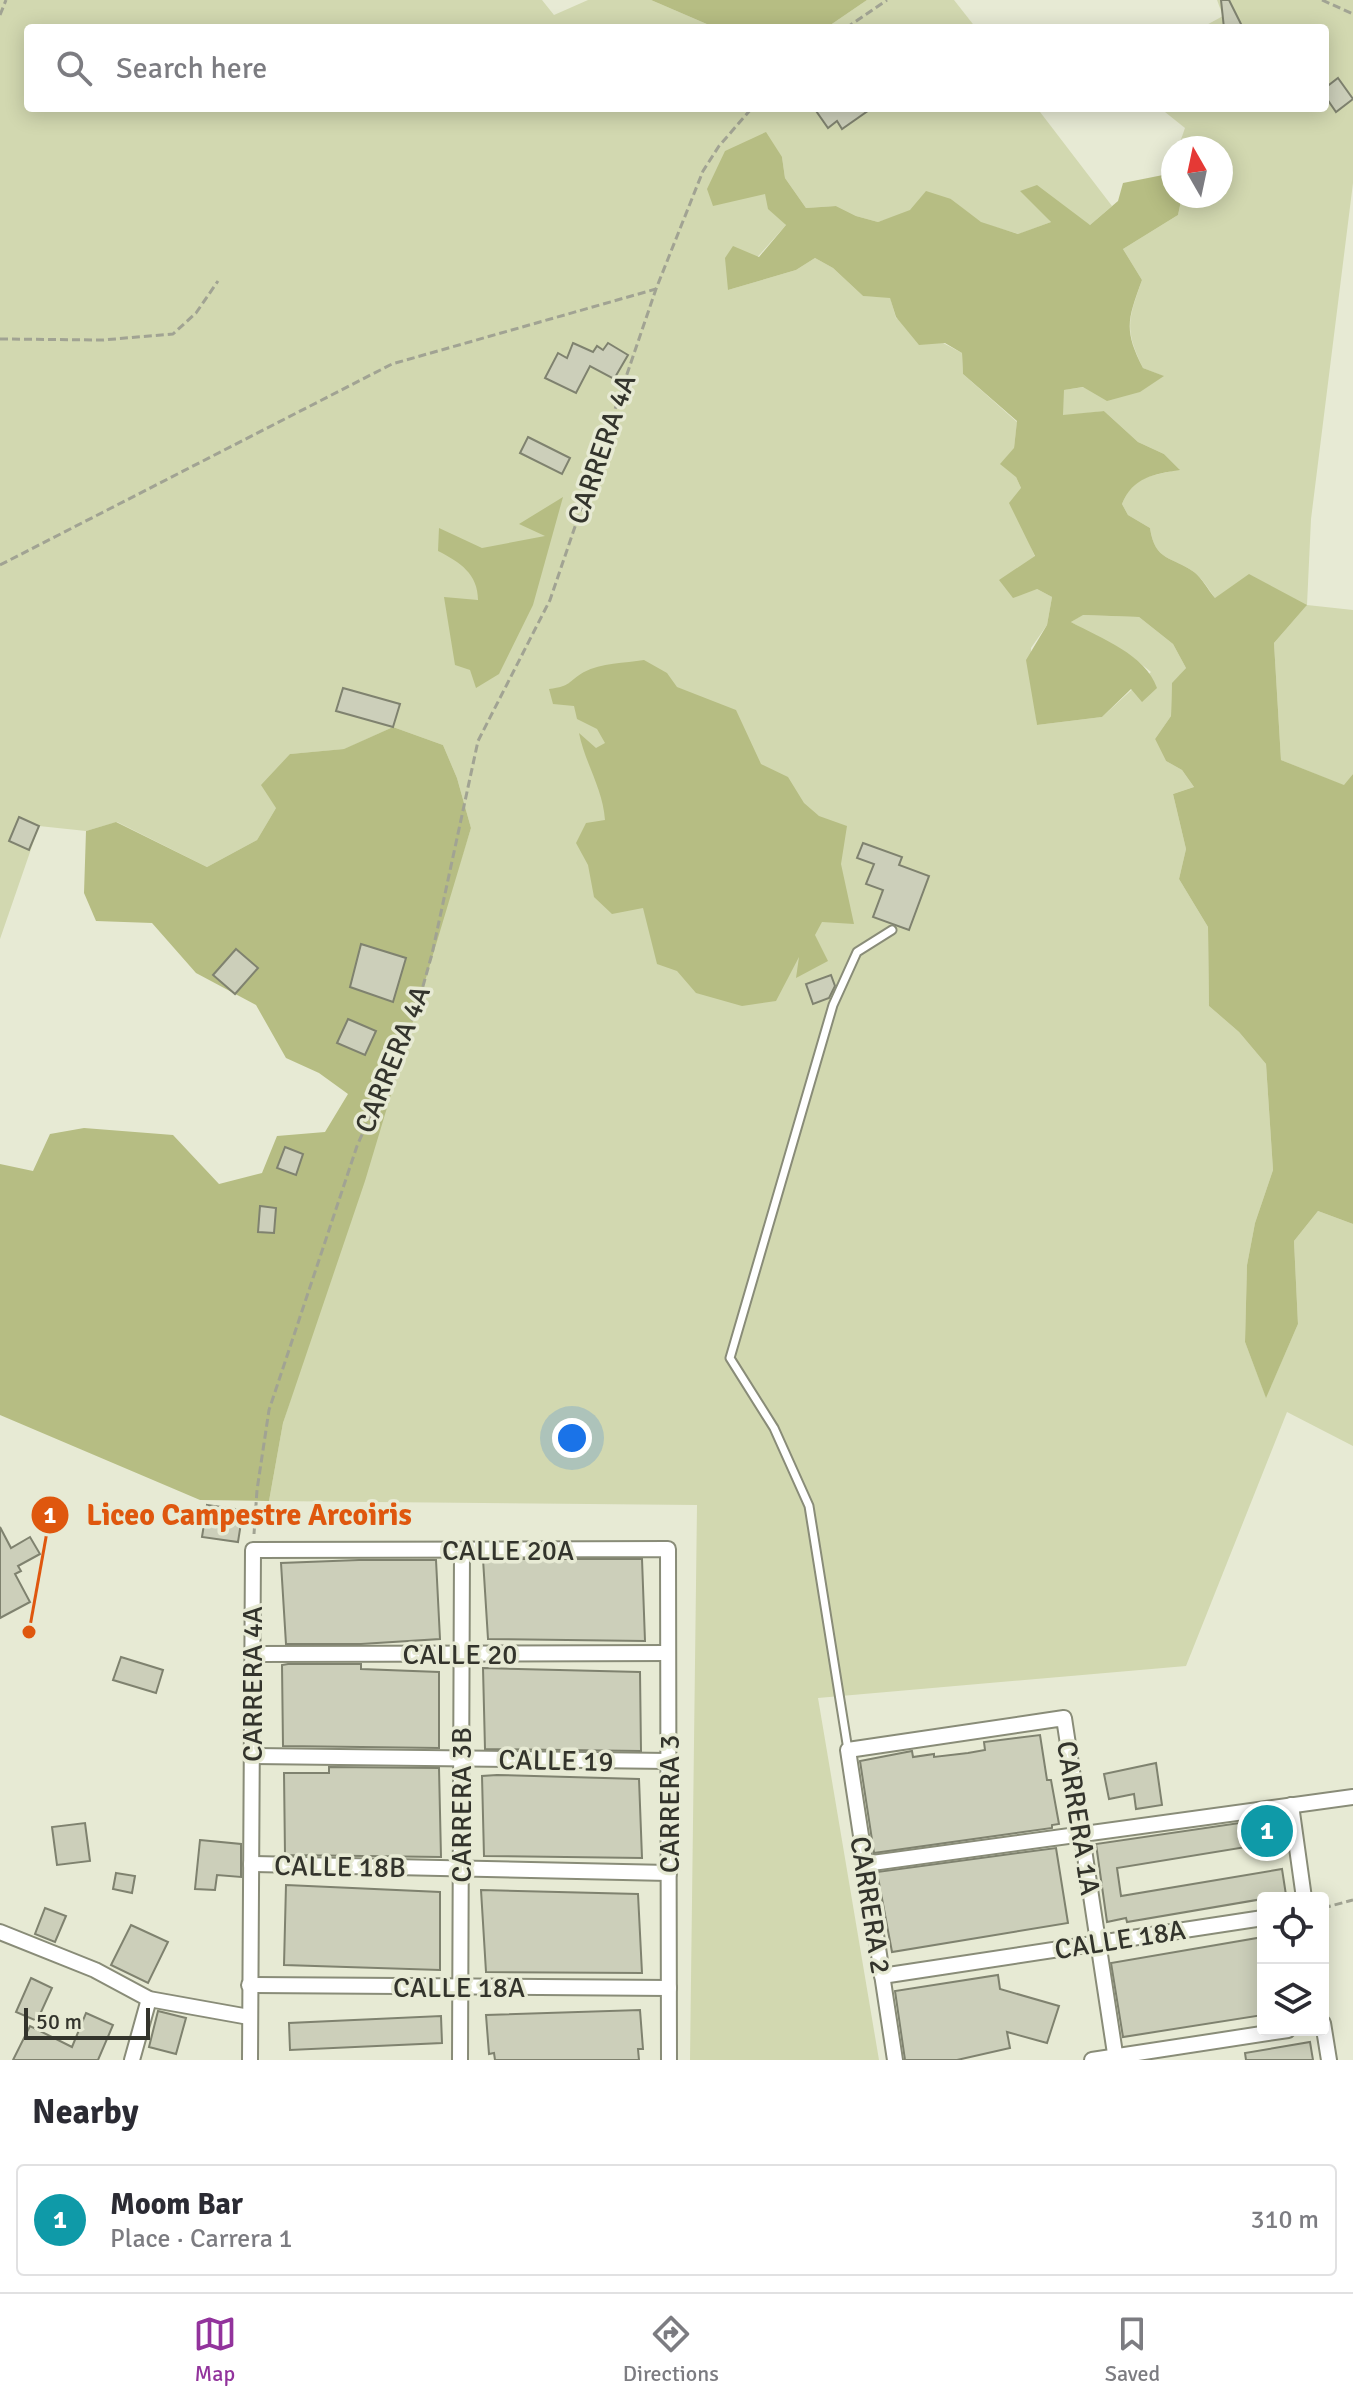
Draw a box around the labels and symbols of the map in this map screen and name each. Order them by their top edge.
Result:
north arrow [1161,136,1233,208]
street label: CARRERA 4A [561,370,643,529]
street label: CARRERA 4A [348,981,438,1138]
your location [552,1418,592,1458]
callout: Liceo Campestre Arcoiris [30,1488,428,1542]
text: Liceo Campestre Arcoiris [86,1497,412,1534]
text: 1 [44,1500,57,1530]
street label: CALLE 20A [442,1534,574,1568]
street label: CARRERA 4A [236,1606,270,1762]
street label: CALLE 20 [403,1638,517,1672]
street label: CARRERA 3B [445,1727,479,1883]
street label: CARRERA 3 [653,1735,687,1873]
street label: CARRERA 1A [1049,1739,1107,1898]
street label: CALLE 19 [498,1743,614,1779]
pin: 1 [1241,1801,1293,1861]
street label: CARRERA 2 [842,1834,898,1976]
street label: CALLE 18B [274,1849,406,1885]
street label: CALLE 18A [1052,1913,1188,1967]
street label: CALLE 18A [393,1971,525,2005]
scale bar [24,2004,150,2040]

